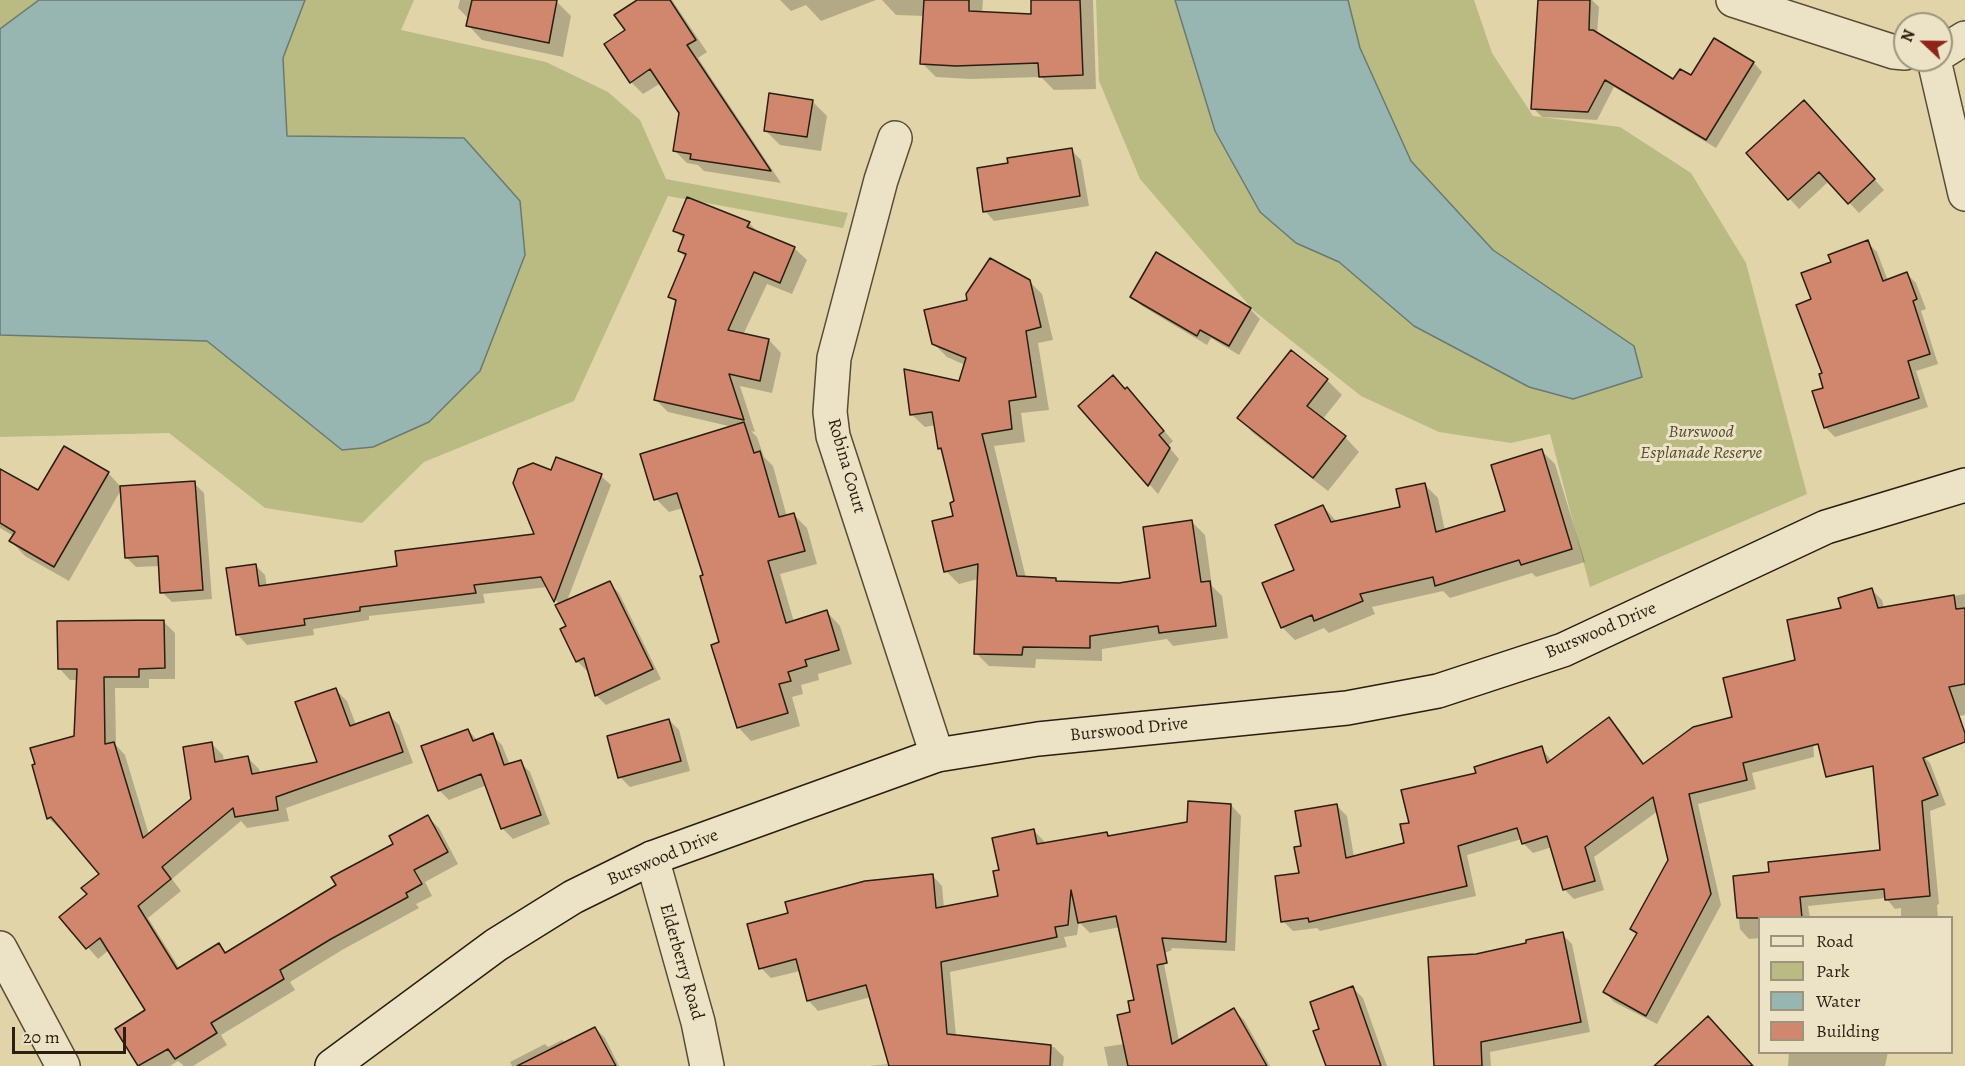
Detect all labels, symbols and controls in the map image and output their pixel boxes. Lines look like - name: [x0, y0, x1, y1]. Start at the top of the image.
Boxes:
- north arrow: [1893, 12, 1953, 72]
- text: N: [1896, 26, 1921, 46]
- street label: Robina Court: [822, 416, 870, 516]
- park label: Burswood Esplanade Reserve: [1640, 422, 1762, 464]
- street label: Burswood Drive: [1542, 598, 1660, 664]
- street label: Burswood Drive: [1069, 713, 1189, 747]
- street label: Burswood Drive: [604, 825, 722, 891]
- street label: Elderberry Road: [654, 901, 708, 1023]
- legend: [1758, 916, 1953, 1054]
- text: Road: [1816, 929, 1853, 953]
- text: Park: [1816, 959, 1850, 983]
- text: Water: [1816, 989, 1861, 1013]
- scale bar: [15, 1015, 129, 1053]
- text: Building: [1816, 1019, 1880, 1043]
- text: 20 m: [23, 1025, 60, 1049]

